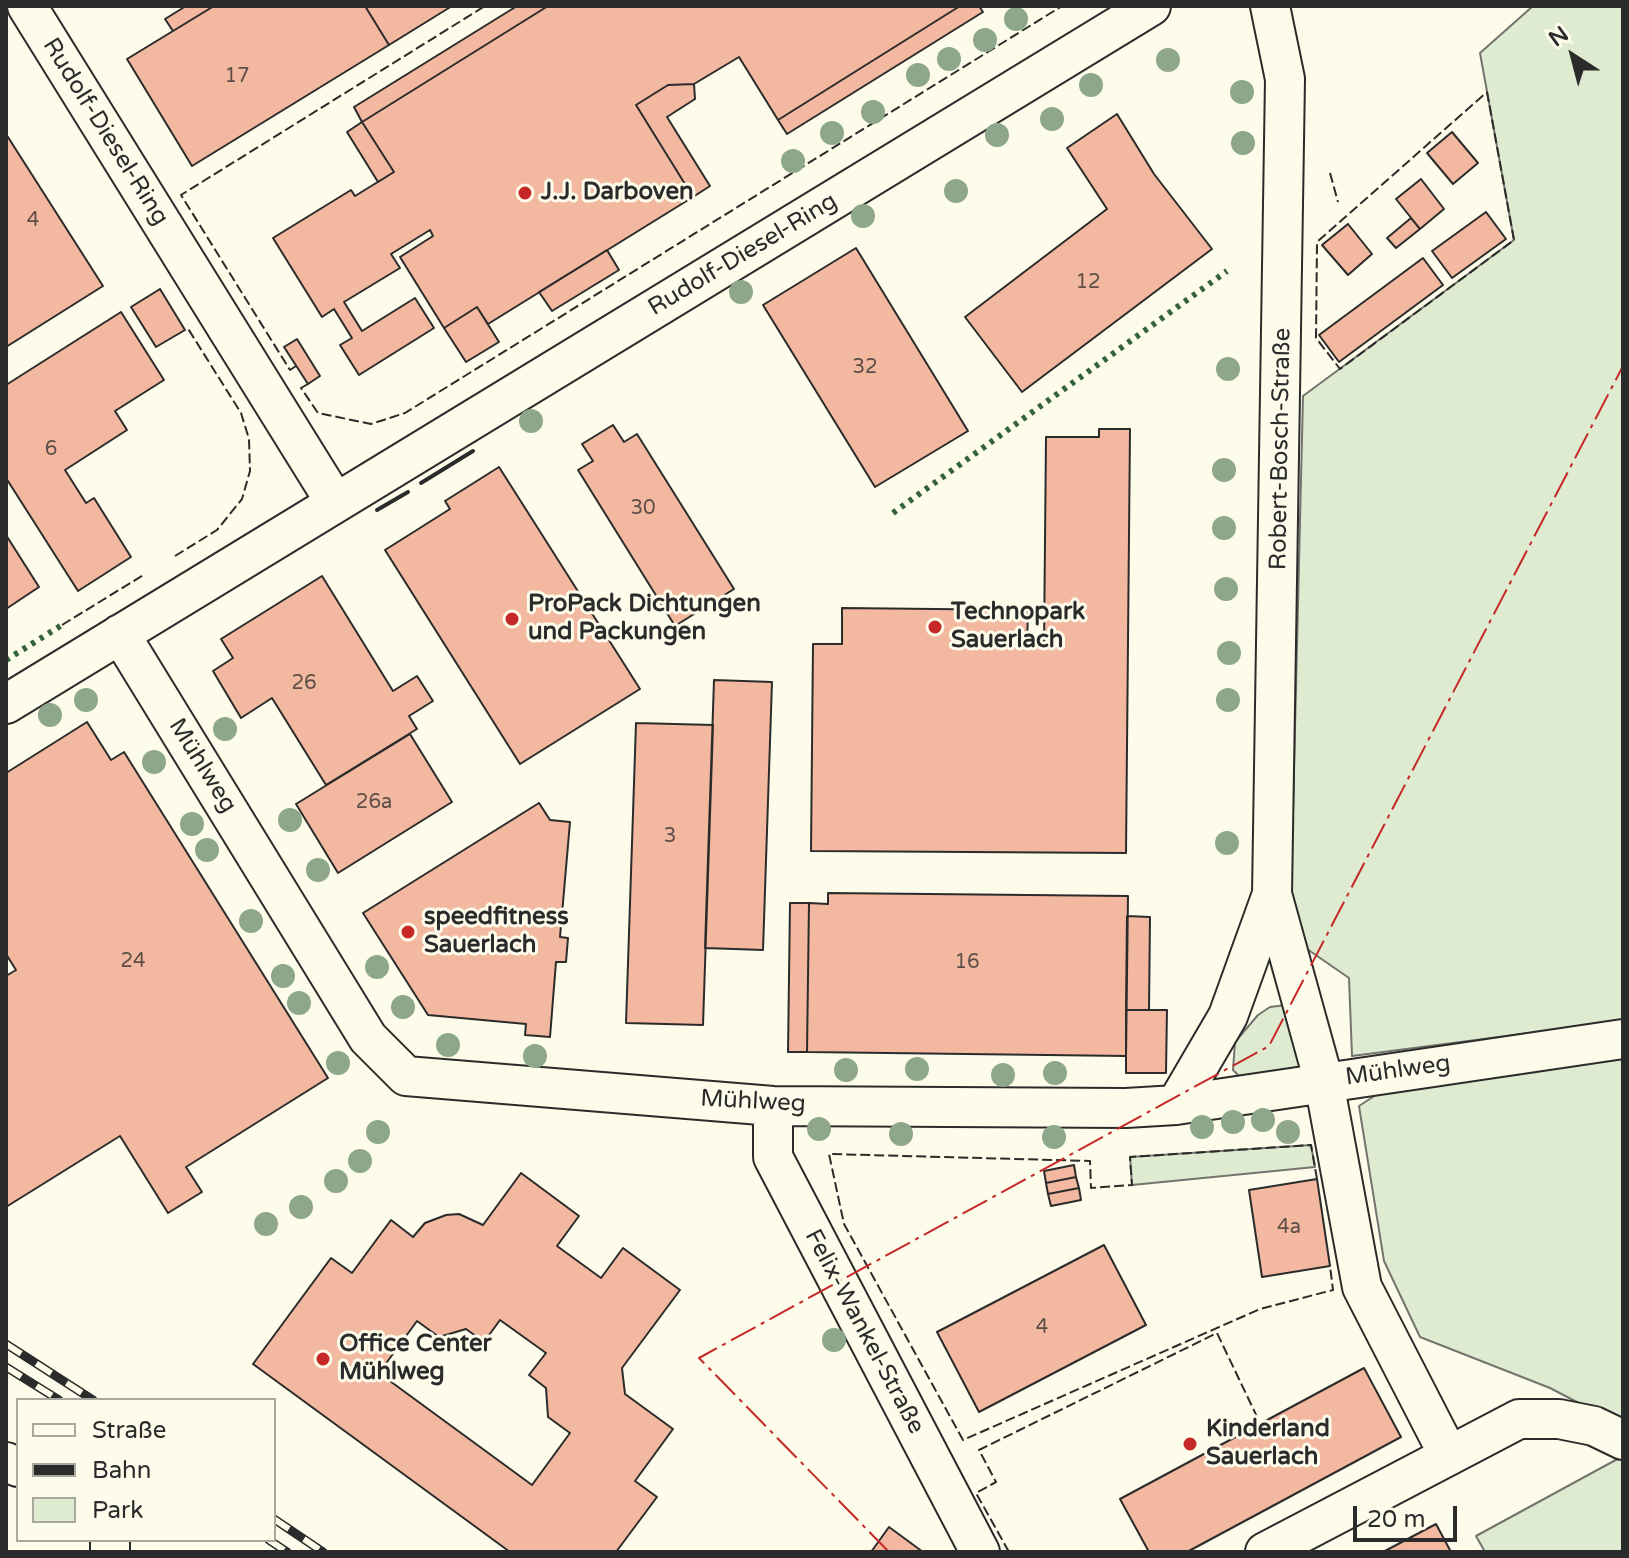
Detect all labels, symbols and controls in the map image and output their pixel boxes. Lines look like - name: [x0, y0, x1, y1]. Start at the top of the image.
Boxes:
- north arrow: [1533, 16, 1613, 96]
- text: N: [1544, 21, 1574, 52]
- street label: Rudolf-Diesel-Ring: [36, 33, 174, 231]
- house number: 17: [224, 65, 250, 89]
- place label: J.J. Darboven: [541, 179, 694, 207]
- marker: J.J. Darboven: [516, 184, 534, 202]
- street label: Rudolf-Diesel-Ring: [643, 187, 843, 323]
- house number: 4: [27, 209, 39, 233]
- house number: 12: [1075, 271, 1101, 295]
- street label: Robert-Bosch-Straße: [1264, 328, 1298, 570]
- house number: 32: [852, 356, 878, 380]
- house number: 6: [45, 438, 57, 462]
- house number: 30: [630, 497, 656, 521]
- place label: ProPack Dichtungen und Packungen: [528, 591, 761, 647]
- place label: Technopark Sauerlach: [951, 599, 1085, 655]
- marker: ProPack Dichtungen und Packungen: [503, 610, 521, 628]
- marker: Technopark Sauerlach: [926, 618, 944, 636]
- house number: 26: [291, 672, 317, 696]
- street label: Mühlweg: [162, 714, 242, 818]
- house number: 26a: [356, 791, 392, 815]
- house number: 3: [664, 825, 676, 849]
- place label: speedfitness Sauerlach: [424, 904, 569, 960]
- marker: speedfitness Sauerlach: [399, 923, 417, 941]
- house number: 24: [120, 950, 146, 974]
- house number: 16: [954, 951, 980, 975]
- street label: Mühlweg: [1344, 1049, 1452, 1093]
- street label: Mühlweg: [699, 1085, 807, 1119]
- house number: 4a: [1277, 1216, 1301, 1240]
- street label: Felix-Wankel-Straße: [798, 1225, 930, 1439]
- house number: 4: [1036, 1316, 1048, 1340]
- place label: Office Center Mühlweg: [339, 1331, 492, 1387]
- marker: Office Center Mühlweg: [314, 1350, 332, 1368]
- legend: [16, 1398, 276, 1542]
- text: Straße: [92, 1416, 166, 1445]
- place label: Kinderland Sauerlach: [1206, 1416, 1330, 1472]
- marker: Kinderland Sauerlach: [1181, 1435, 1199, 1453]
- text: Bahn: [92, 1456, 151, 1485]
- scale bar: [1357, 1490, 1461, 1540]
- text: Park: [92, 1496, 143, 1525]
- text: 20 m: [1367, 1505, 1425, 1534]

